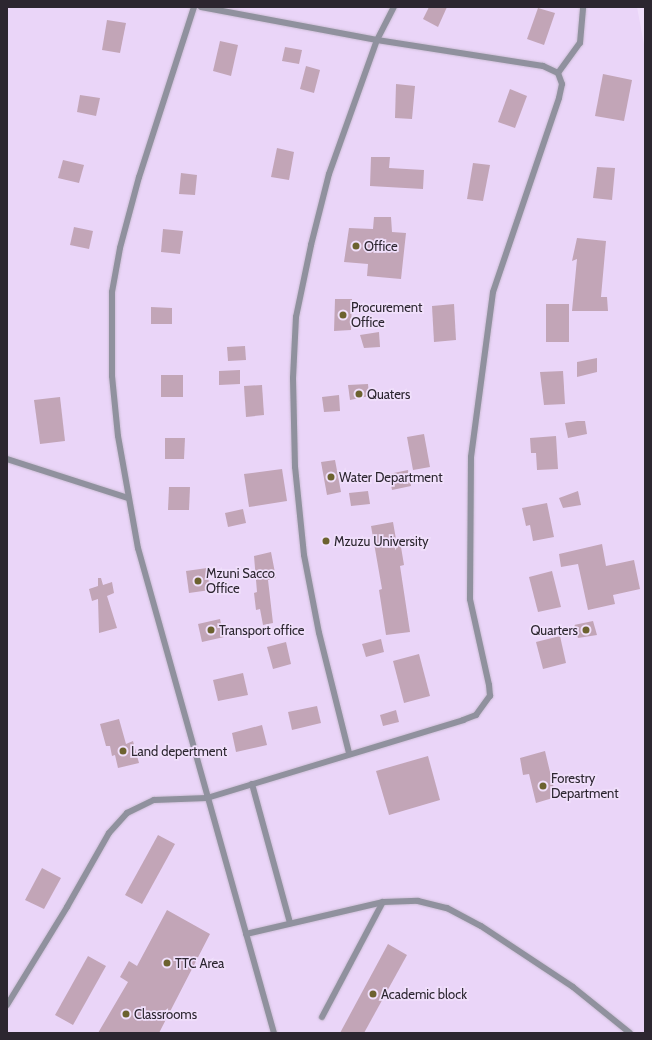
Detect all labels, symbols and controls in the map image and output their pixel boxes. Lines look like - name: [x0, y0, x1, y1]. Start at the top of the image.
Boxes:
- place label: Office: [364, 238, 398, 254]
- marker: Office: [351, 241, 361, 251]
- place label: Procurement Office: [351, 300, 422, 331]
- marker: Procurement Office: [338, 310, 348, 320]
- place label: Quaters: [367, 386, 410, 402]
- marker: Quaters: [354, 389, 364, 399]
- place label: Water Department: [339, 469, 443, 485]
- marker: Water Department: [326, 472, 336, 482]
- place label: Mzuzu University: [334, 533, 429, 549]
- marker: Mzuzu University: [321, 536, 331, 546]
- place label: Mzuni Sacco Office: [206, 566, 275, 597]
- marker: Mzuni Sacco Office: [193, 576, 203, 586]
- place label: Transport office: [219, 622, 304, 638]
- place label: Quarters: [530, 622, 578, 638]
- marker: Transport office: [206, 625, 216, 635]
- marker: Quarters: [581, 625, 591, 635]
- place label: Land depertment: [131, 743, 227, 759]
- marker: Land depertment: [118, 746, 128, 756]
- place label: Forestry Department: [551, 771, 619, 802]
- marker: Forestry Department: [538, 781, 548, 791]
- place label: TTC Area: [175, 955, 224, 971]
- marker: TTC Area: [162, 958, 172, 968]
- place label: Academic block: [381, 986, 467, 1002]
- marker: Academic block: [368, 989, 378, 999]
- place label: Classrooms: [134, 1006, 197, 1022]
- marker: Classrooms: [121, 1009, 131, 1019]

